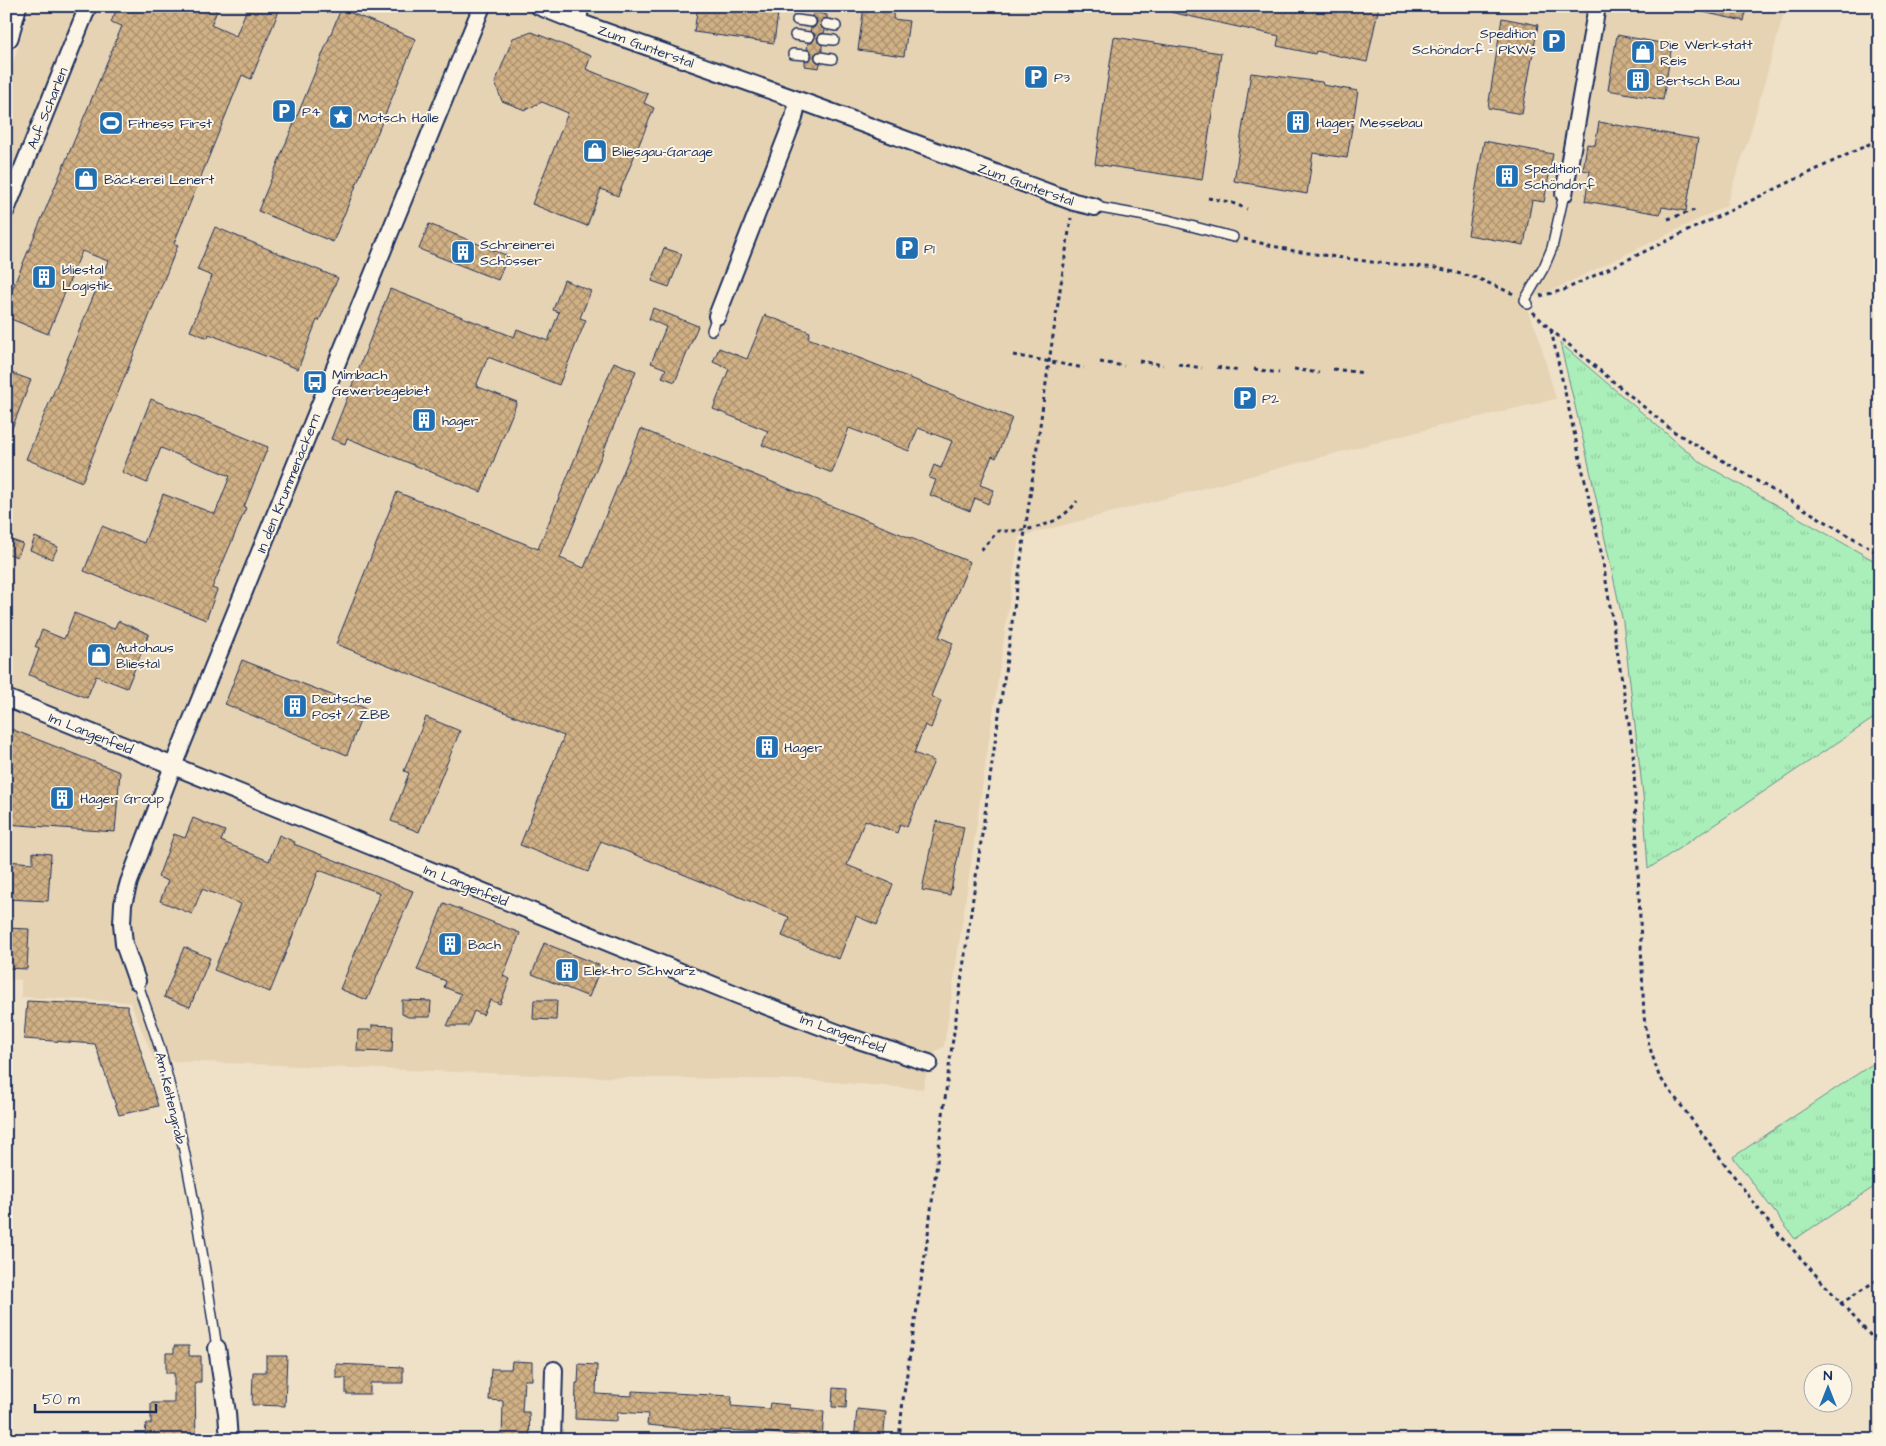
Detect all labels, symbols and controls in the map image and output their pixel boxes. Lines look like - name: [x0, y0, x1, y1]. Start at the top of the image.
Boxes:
- street label: Zum Gunterstal: [595, 20, 697, 74]
- place label: Spedition Schöndorf - PKWs: [1412, 24, 1536, 60]
- parking icon: Spedition Schöndorf - PKWs: [1541, 28, 1567, 54]
- place label: Die Werkstatt Reis: [1660, 35, 1753, 71]
- shop icon: Die Werkstatt Reis: [1630, 39, 1656, 65]
- parking icon: P3: [1023, 64, 1049, 90]
- street label: Auf Scharlen: [22, 65, 73, 152]
- building icon: Bertsch Bau: [1625, 67, 1651, 93]
- place label: P3: [1054, 68, 1070, 88]
- place label: Bertsch Bau: [1656, 71, 1740, 91]
- parking icon: P4: [271, 98, 297, 124]
- place label: P4: [302, 102, 321, 122]
- place icon: Motsch Halle: [328, 104, 354, 130]
- place label: Motsch Halle: [358, 108, 440, 128]
- building icon: Hager Messebau: [1285, 109, 1311, 135]
- sports icon: Fitness First: [98, 110, 124, 136]
- place label: Hager Messebau: [1316, 113, 1423, 133]
- place label: Fitness First: [128, 114, 212, 134]
- shop icon: Bliesgau-Garage: [582, 138, 608, 164]
- place label: Bliesgau-Garage: [612, 142, 714, 162]
- street label: Zum Gunterstal: [975, 158, 1077, 212]
- place label: Spedition Schöndorf: [1524, 159, 1595, 195]
- building icon: Spedition Schöndorf: [1494, 163, 1520, 189]
- shop icon: Bäckerei Lenert: [73, 166, 99, 192]
- place label: Bäckerei Lenert: [104, 170, 215, 190]
- place label: Schreinerei Schösser: [480, 235, 554, 271]
- parking icon: P1: [894, 235, 920, 261]
- building icon: Schreinerei Schösser: [450, 239, 476, 265]
- place label: P1: [924, 239, 935, 259]
- place label: bliestal Logistik: [62, 260, 113, 296]
- building icon: bliestal Logistik: [31, 264, 57, 290]
- place label: Mimbach Gewerbegebiet: [332, 365, 430, 401]
- bus stop icon: Mimbach Gewerbegebiet: [302, 369, 328, 395]
- parking icon: P2: [1232, 385, 1258, 411]
- place label: P2: [1262, 389, 1279, 409]
- building icon: hager: [411, 407, 437, 433]
- street label: In den Krummenäckern: [252, 411, 326, 556]
- place label: hager: [442, 411, 479, 431]
- place label: Autohaus Bliestal: [116, 638, 174, 674]
- shop icon: Autohaus Bliestal: [86, 642, 112, 668]
- place label: Deutsche Post / ZBB: [312, 689, 390, 725]
- building icon: Deutsche Post / ZBB: [282, 693, 308, 719]
- street label: Im Langenfeld: [45, 708, 136, 760]
- building icon: Hager: [754, 734, 780, 760]
- place label: Hager: [784, 738, 822, 758]
- building icon: Hager Group: [49, 785, 75, 811]
- place label: Hager Group: [80, 789, 164, 809]
- street label: Im Langenfeld: [420, 860, 511, 912]
- building icon: Bach: [437, 931, 463, 957]
- place label: Bach: [468, 935, 501, 955]
- building icon: Elektro Schwarz: [554, 957, 580, 983]
- place label: Elektro Schwarz: [584, 961, 695, 981]
- street label: Im Langenfeld: [797, 1009, 888, 1059]
- street label: Am Keltengrab: [150, 1050, 190, 1146]
- north arrow: [1804, 1364, 1854, 1414]
- text: N: [1824, 1366, 1833, 1386]
- scale bar: [35, 1381, 156, 1413]
- text: 50 m: [42, 1389, 80, 1410]

